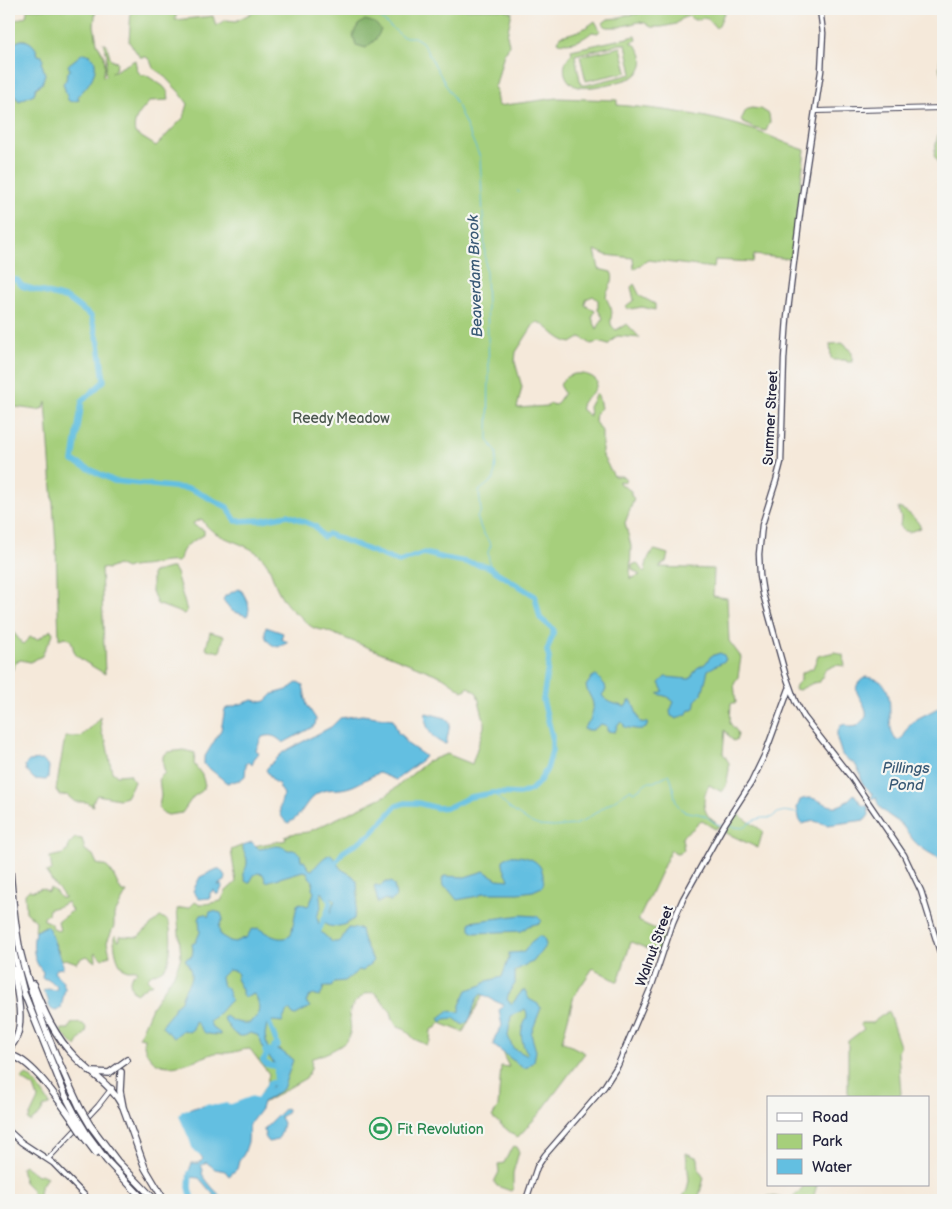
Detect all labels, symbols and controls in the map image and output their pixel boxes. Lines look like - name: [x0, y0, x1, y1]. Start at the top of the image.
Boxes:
- water label: Beaverdam Brook: [464, 214, 487, 338]
- street label: Summer Street: [760, 370, 782, 466]
- park label: Reedy Meadow: [292, 410, 390, 427]
- water label: Pillings Pond: [882, 759, 930, 795]
- street label: Walnut Street: [632, 903, 677, 989]
- legend: [767, 1096, 930, 1186]
- text: Road: [812, 1108, 848, 1127]
- sports icon: Fit Revolution: [369, 1117, 393, 1141]
- place label: Fit Revolution: [397, 1121, 484, 1138]
- text: Park: [812, 1132, 843, 1151]
- text: Water: [812, 1158, 852, 1177]

